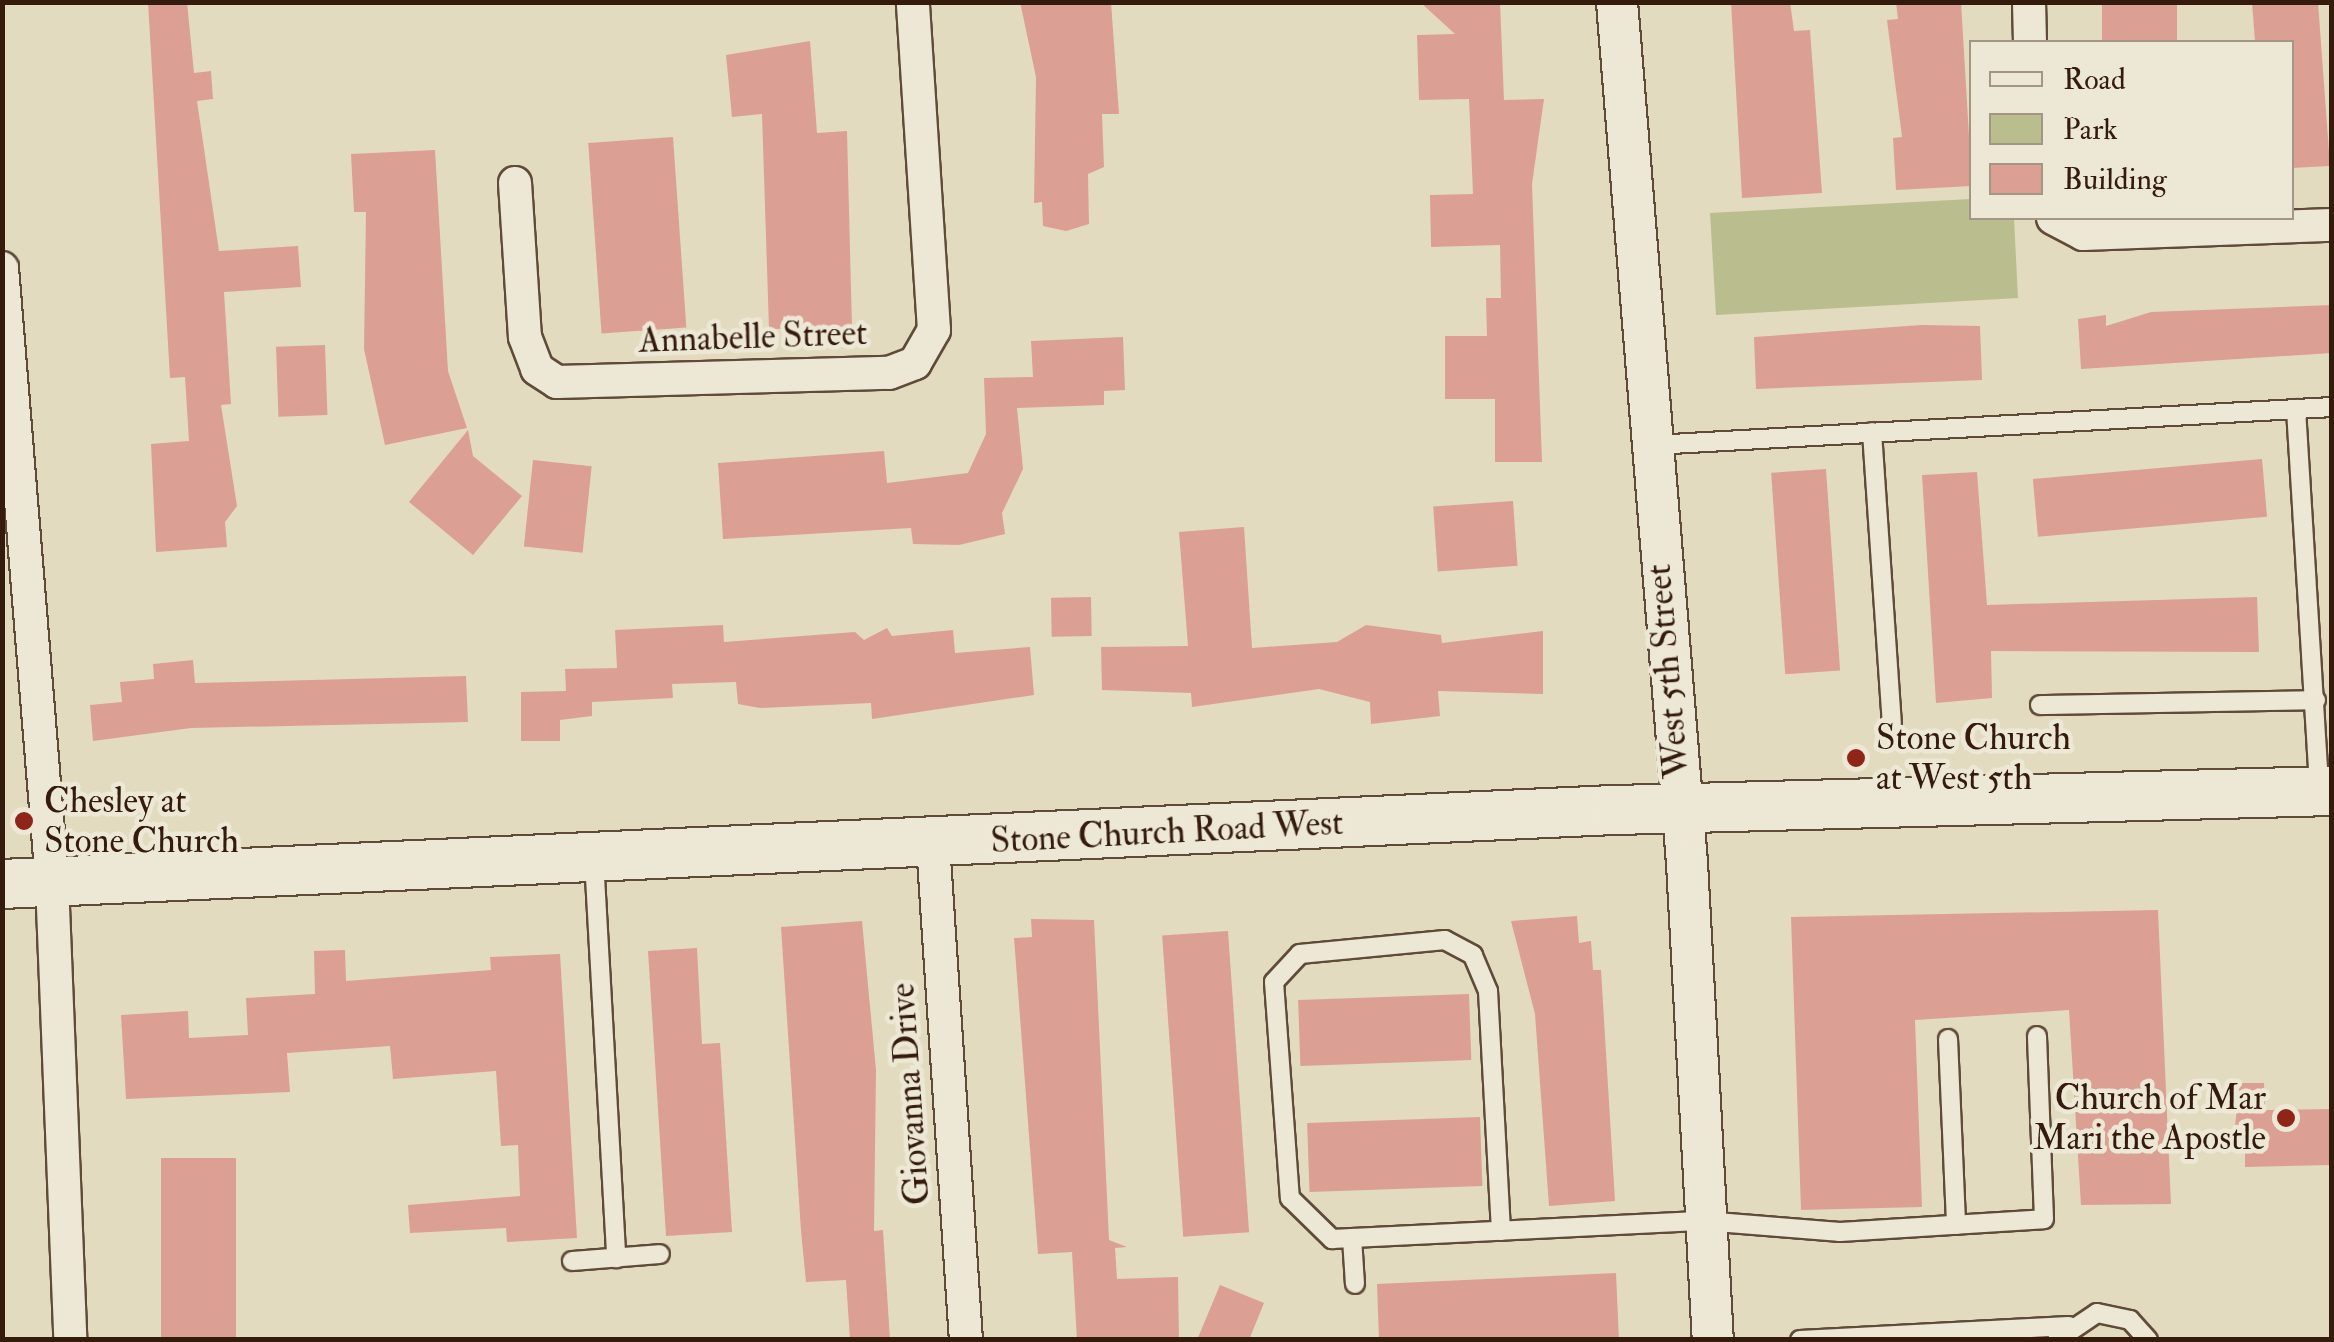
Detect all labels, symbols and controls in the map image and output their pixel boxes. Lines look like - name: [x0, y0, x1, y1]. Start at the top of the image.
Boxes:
- legend: [1969, 40, 2294, 220]
- text: Road: [2063, 61, 2126, 98]
- text: Park: [2063, 111, 2118, 148]
- text: Building: [2063, 161, 2167, 198]
- street label: Annabelle Street: [638, 312, 868, 362]
- street label: West 5th Street: [1638, 562, 1698, 780]
- place label: Stone Church at West 5th: [1876, 717, 2071, 799]
- marker: Stone Church at West 5th: [1845, 747, 1867, 769]
- place label: Chesley at Stone Church: [44, 780, 239, 862]
- street label: Stone Church Road West: [990, 802, 1344, 862]
- marker: Chesley at Stone Church: [13, 810, 35, 832]
- street label: Giovanna Drive: [881, 982, 939, 1206]
- place label: Church of Mar Mari the Apostle: [2033, 1077, 2266, 1159]
- marker: Church of Mar Mari the Apostle: [2275, 1107, 2297, 1129]

